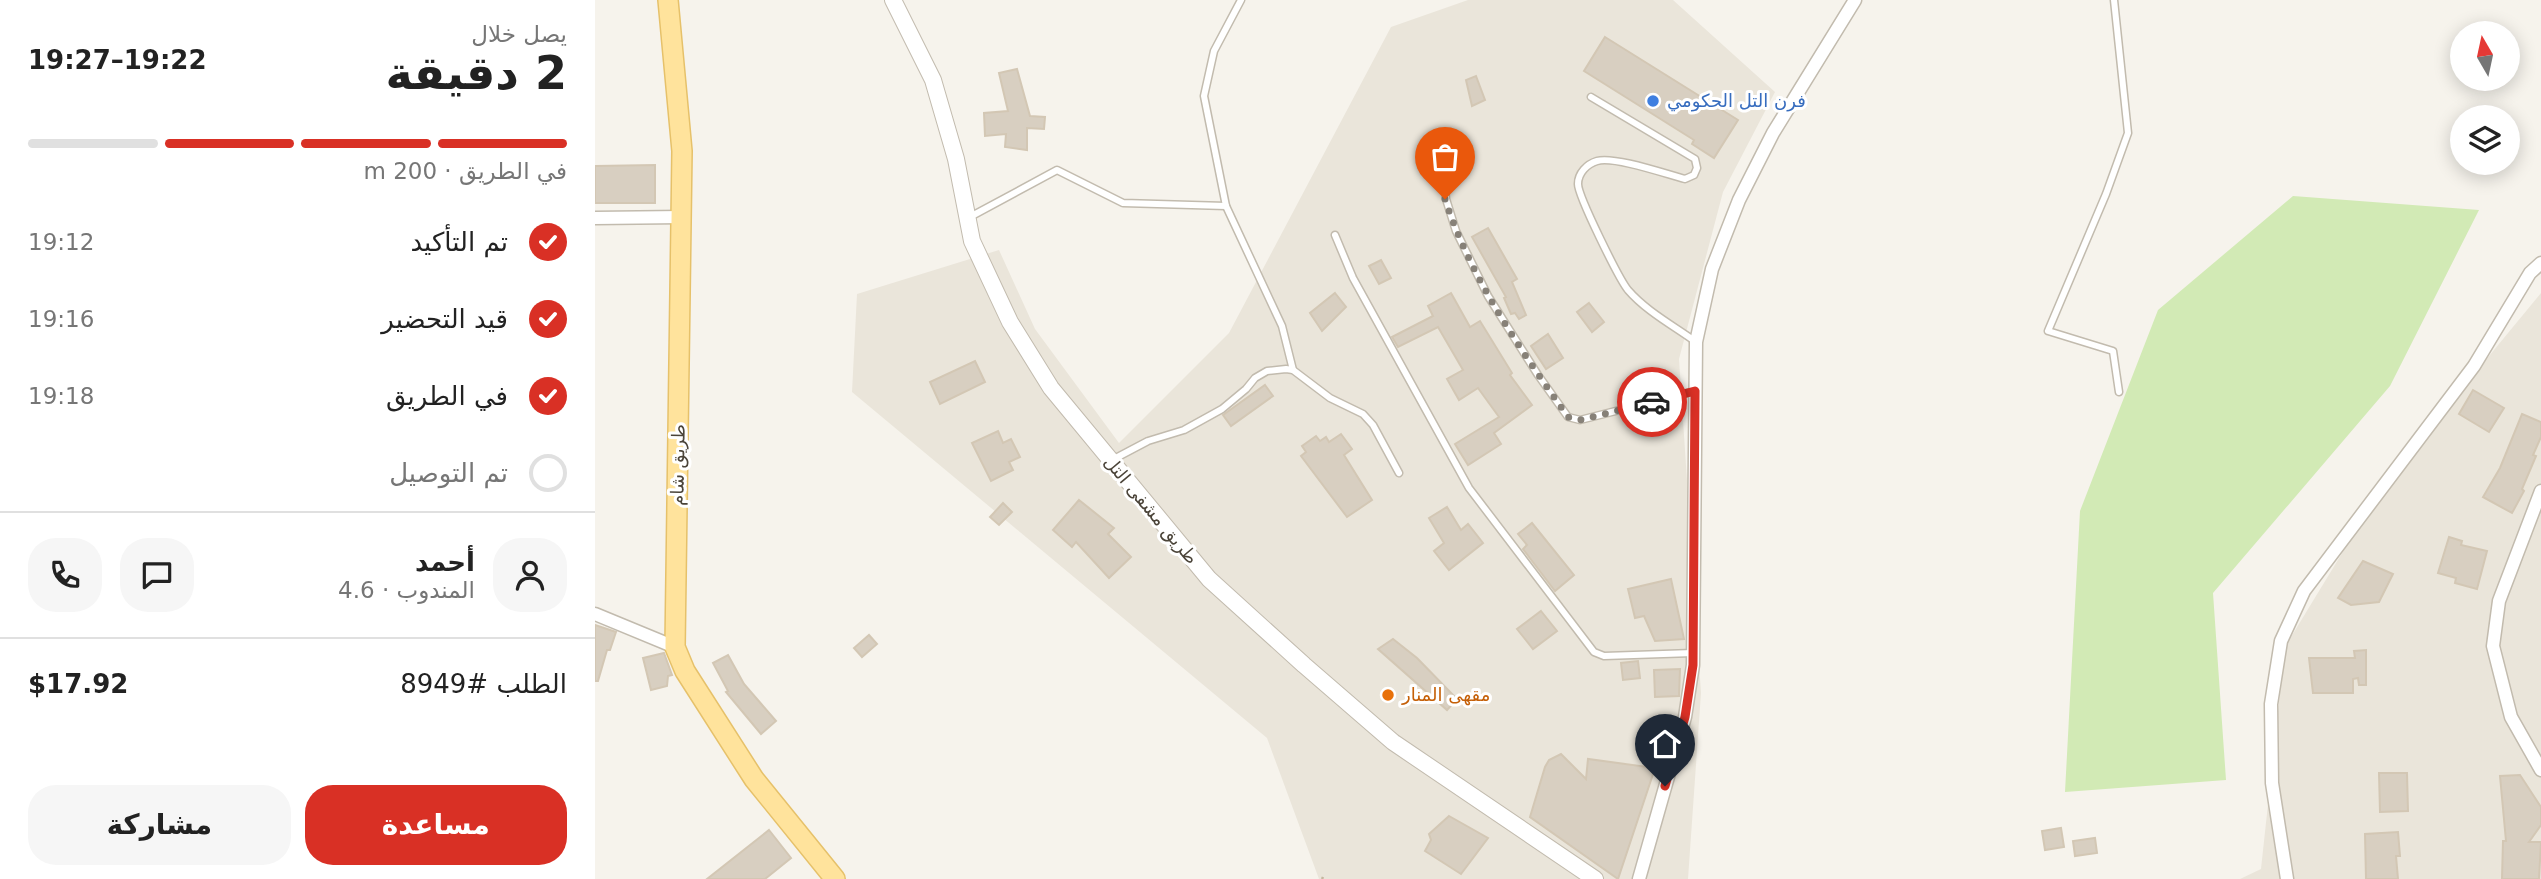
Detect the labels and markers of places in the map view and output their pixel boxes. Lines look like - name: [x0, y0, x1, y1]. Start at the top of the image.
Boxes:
- place label: فرن التل الحكومي: [1667, 90, 1806, 112]
- marker: فرن التل الحكومي: [1645, 93, 1661, 109]
- pin: [1415, 127, 1475, 199]
- place label: مقهى المنار: [1401, 684, 1490, 706]
- marker: مقهى المنار: [1380, 687, 1396, 703]
- pin: [1635, 714, 1695, 786]

